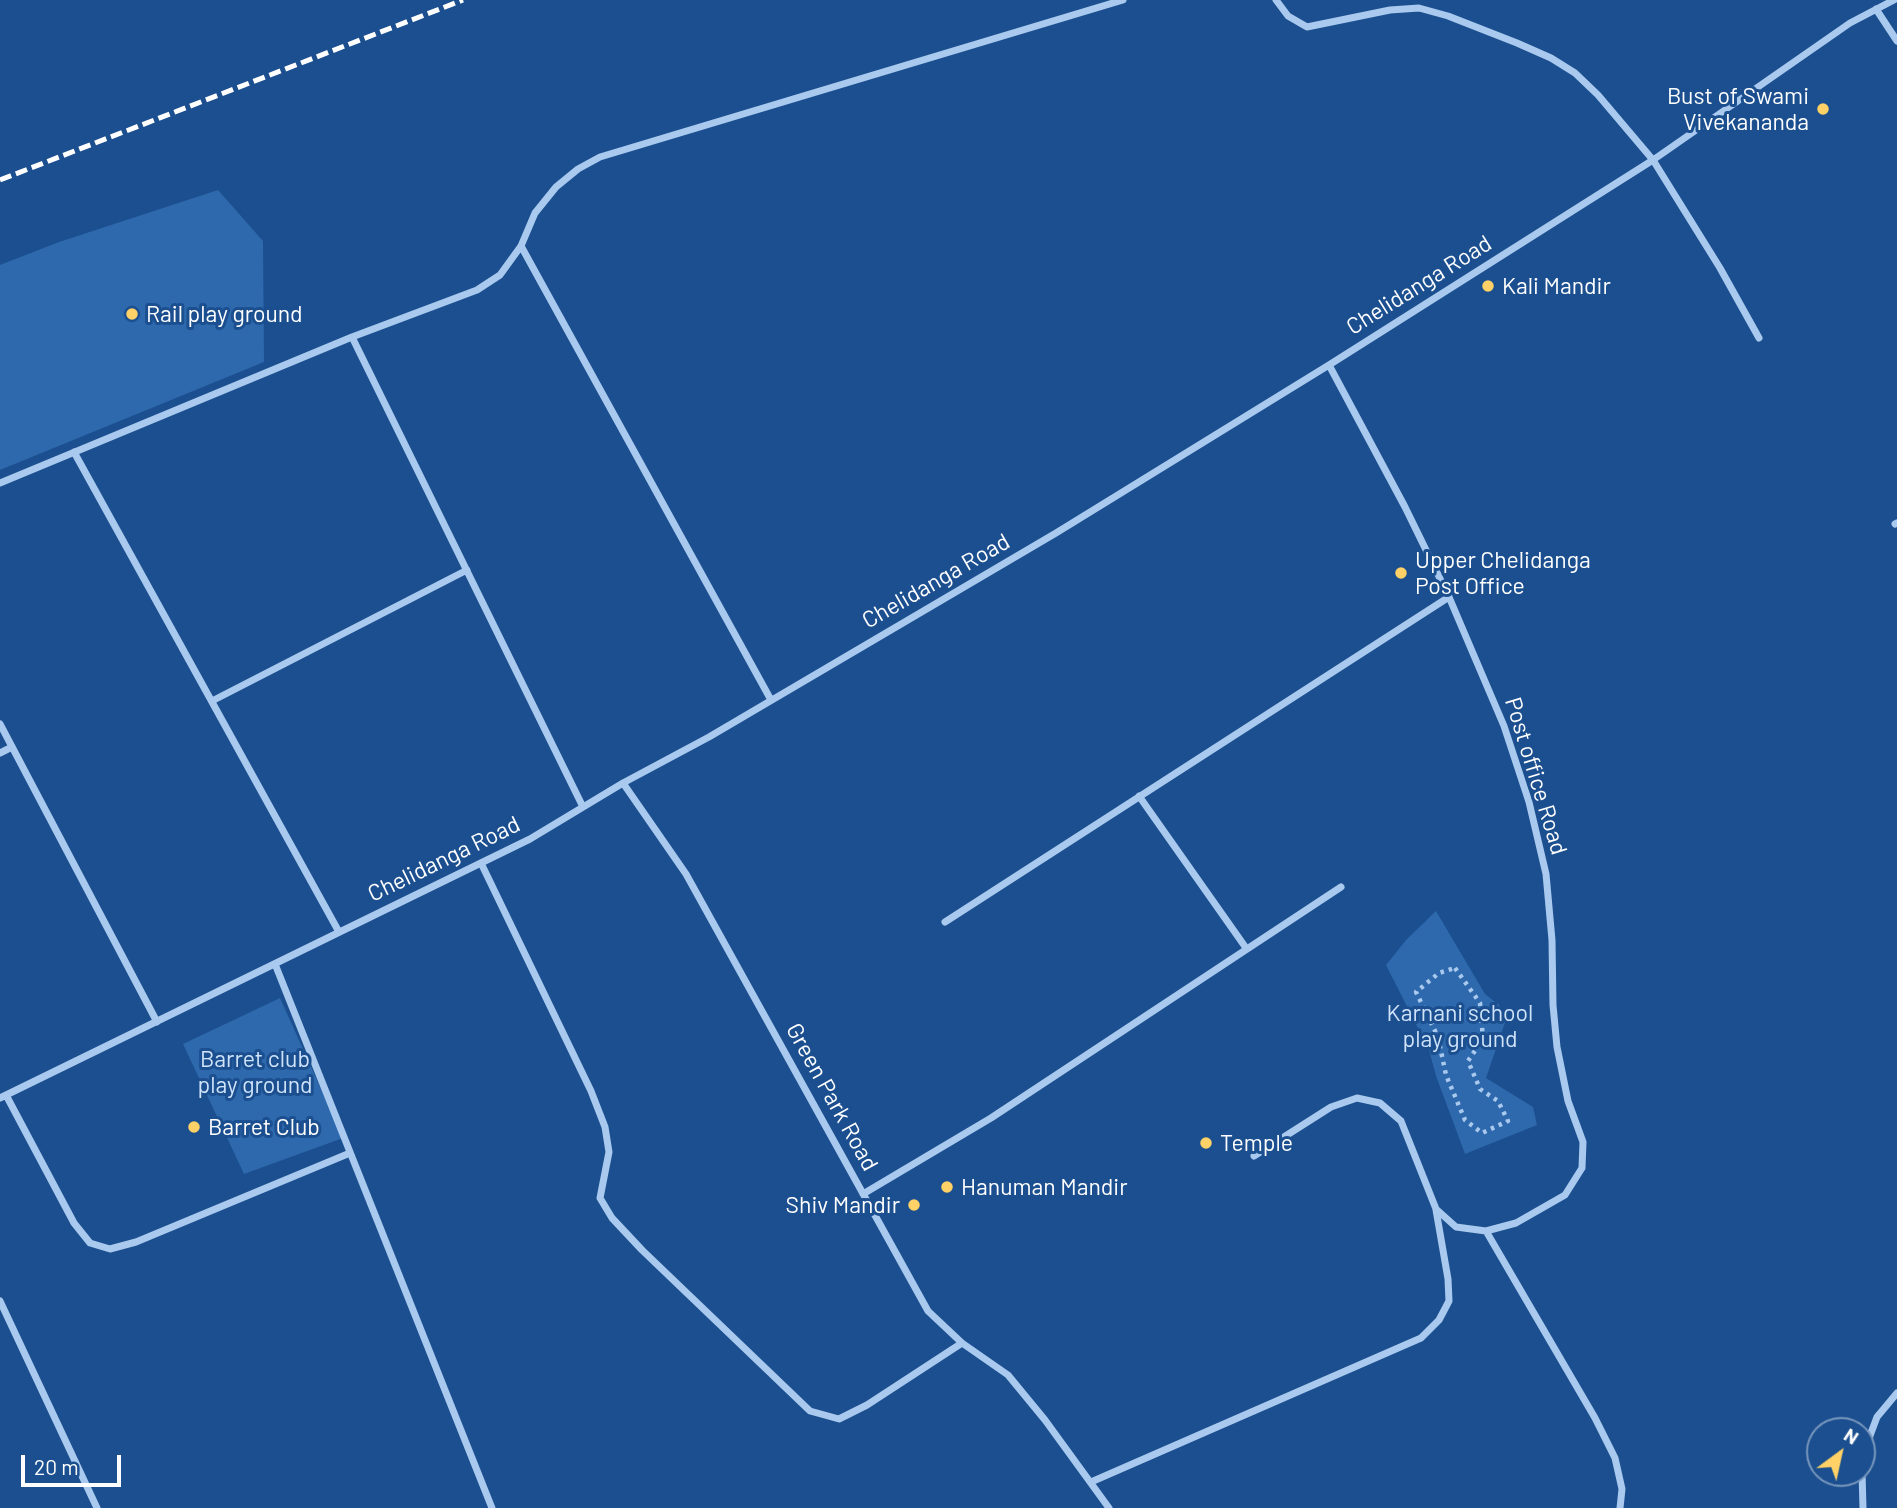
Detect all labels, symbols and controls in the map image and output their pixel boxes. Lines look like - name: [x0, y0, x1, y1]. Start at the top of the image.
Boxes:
- place label: Bust of Swami Vivekananda: [1667, 82, 1809, 136]
- marker: Bust of Swami Vivekananda: [1815, 101, 1831, 117]
- street label: Chelidanga Road: [1341, 229, 1497, 341]
- place label: Kali Mandir: [1502, 272, 1611, 300]
- marker: Kali Mandir: [1480, 278, 1496, 294]
- place label: Rail play ground: [146, 300, 303, 328]
- marker: Rail play ground: [124, 306, 140, 322]
- street label: Chelidanga Road: [857, 528, 1015, 634]
- place label: Upper Chelidanga Post Office: [1415, 546, 1591, 600]
- marker: Upper Chelidanga Post Office: [1393, 565, 1409, 581]
- street label: Post office Road: [1499, 694, 1573, 858]
- street label: Chelidanga Road: [363, 810, 525, 908]
- park label: Karnani school play ground: [1387, 999, 1533, 1053]
- street label: Green Park Road: [780, 1018, 884, 1176]
- park label: Barret club play ground: [197, 1045, 313, 1099]
- place label: Barret Club: [208, 1113, 320, 1141]
- marker: Barret Club: [186, 1119, 202, 1135]
- place label: Temple: [1220, 1129, 1293, 1157]
- marker: Temple: [1198, 1135, 1214, 1151]
- place label: Hanuman Mandir: [961, 1173, 1128, 1201]
- marker: Hanuman Mandir: [939, 1179, 955, 1195]
- place label: Shiv Mandir: [786, 1191, 900, 1219]
- marker: Shiv Mandir: [906, 1197, 922, 1213]
- north arrow: [1806, 1417, 1876, 1487]
- text: N: [1840, 1423, 1863, 1449]
- scale bar: [24, 1442, 124, 1486]
- text: 20 m: [34, 1454, 79, 1479]

